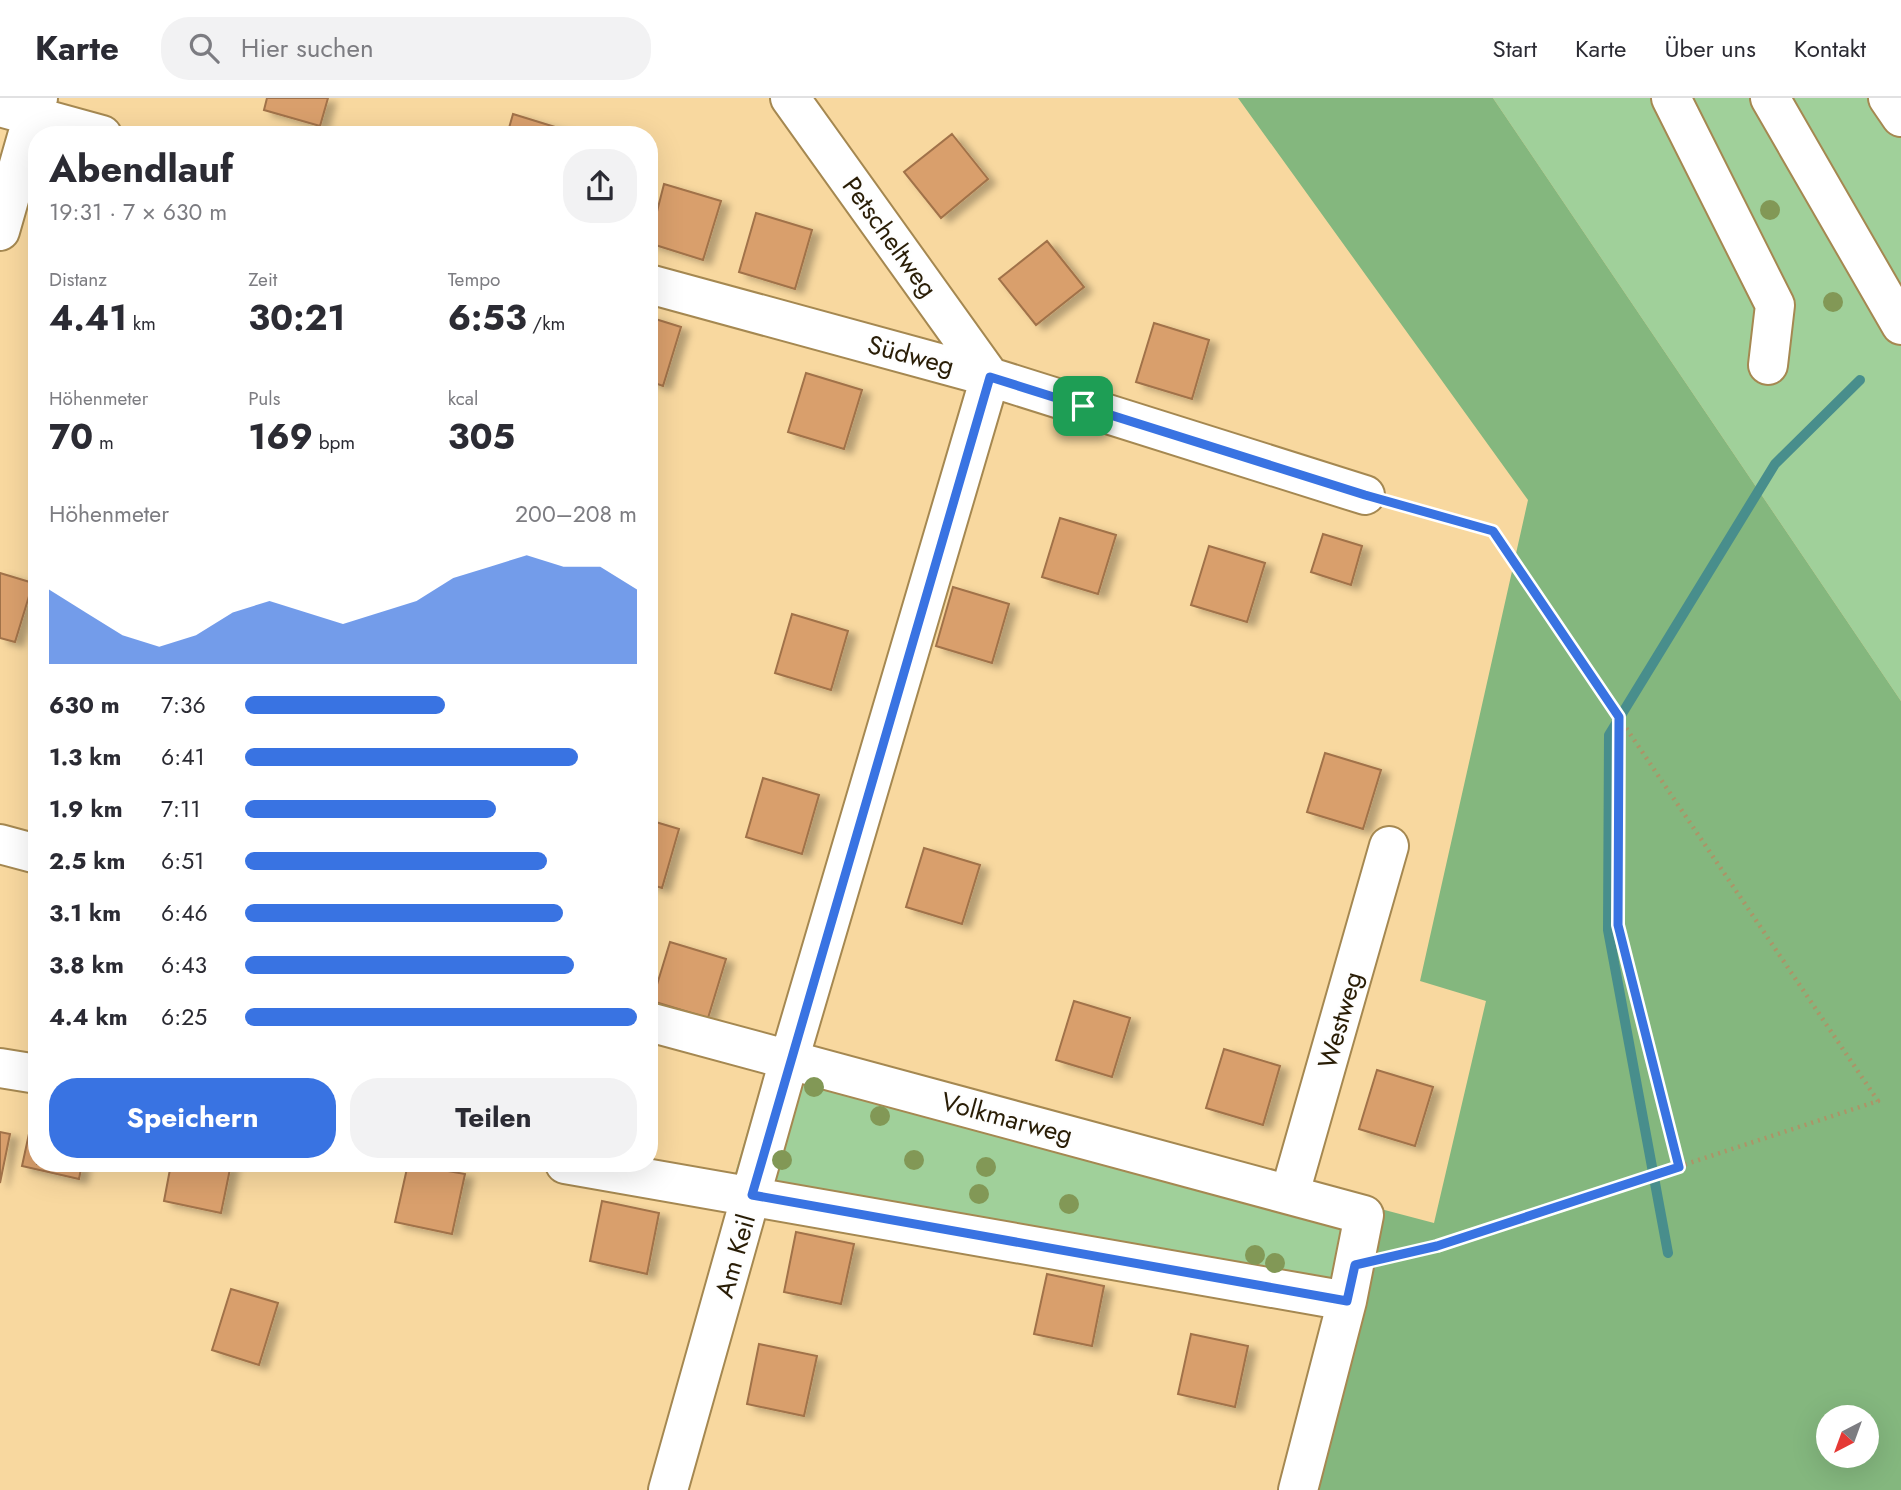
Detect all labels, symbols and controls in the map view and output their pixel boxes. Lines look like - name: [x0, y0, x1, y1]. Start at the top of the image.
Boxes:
- search box: [161, 17, 651, 80]
- text: Karte: [35, 25, 119, 72]
- icon: search: [185, 29, 223, 67]
- text: Hier suchen: [241, 29, 374, 67]
- text: Start: [1493, 31, 1537, 66]
- text: Karte: [1575, 31, 1626, 66]
- text: Über uns: [1664, 31, 1756, 66]
- text: Kontakt: [1794, 31, 1866, 66]
- text: Abendlauf: [49, 141, 233, 196]
- button: share: [563, 149, 637, 223]
- street label: Petscheltweg: [833, 169, 947, 305]
- text: 19:31 · 7 × 630 m: [49, 195, 227, 229]
- text: Distanz: [49, 266, 107, 293]
- text: Zeit: [248, 266, 277, 293]
- text: Tempo: [448, 266, 500, 293]
- text: 4.41: [49, 293, 127, 343]
- text: 30:21: [248, 293, 345, 343]
- text: 6:53: [448, 293, 527, 343]
- text: km: [127, 310, 156, 337]
- text: /km: [527, 310, 565, 337]
- street label: Südweg: [863, 325, 959, 385]
- pin: [1053, 376, 1113, 436]
- text: Höhenmeter: [49, 385, 148, 412]
- text: Puls: [248, 385, 280, 412]
- text: kcal: [448, 385, 478, 412]
- icon: arrive: [1064, 387, 1102, 425]
- text: 70: [49, 412, 93, 462]
- text: 169: [248, 412, 313, 462]
- text: 305: [448, 412, 515, 462]
- text: m: [93, 429, 114, 456]
- text: bpm: [313, 429, 355, 456]
- text: Höhenmeter: [49, 497, 169, 531]
- text: 200–208 m: [515, 497, 637, 531]
- text: 630 m: [49, 688, 120, 722]
- text: 7:36: [161, 688, 206, 722]
- text: 1.3 km: [49, 740, 121, 774]
- text: 6:41: [161, 740, 205, 774]
- text: 1.9 km: [49, 792, 123, 826]
- text: 7:11: [161, 792, 201, 826]
- text: 2.5 km: [49, 844, 125, 878]
- text: 6:51: [161, 844, 204, 878]
- text: 3.1 km: [49, 896, 121, 930]
- text: 6:46: [161, 896, 208, 930]
- text: 3.8 km: [49, 948, 124, 982]
- text: 6:43: [161, 948, 207, 982]
- street label: Westweg: [1308, 967, 1372, 1073]
- text: 4.4 km: [49, 1000, 128, 1034]
- text: 6:25: [161, 1000, 207, 1034]
- button: Speichern: [49, 1078, 336, 1158]
- button: Teilen: [350, 1078, 637, 1158]
- street label: Volkmarweg: [937, 1082, 1077, 1154]
- street label: Am Keil: [705, 1210, 765, 1302]
- north arrow: [1816, 1405, 1880, 1468]
- map controls: [1816, 1405, 1879, 1468]

